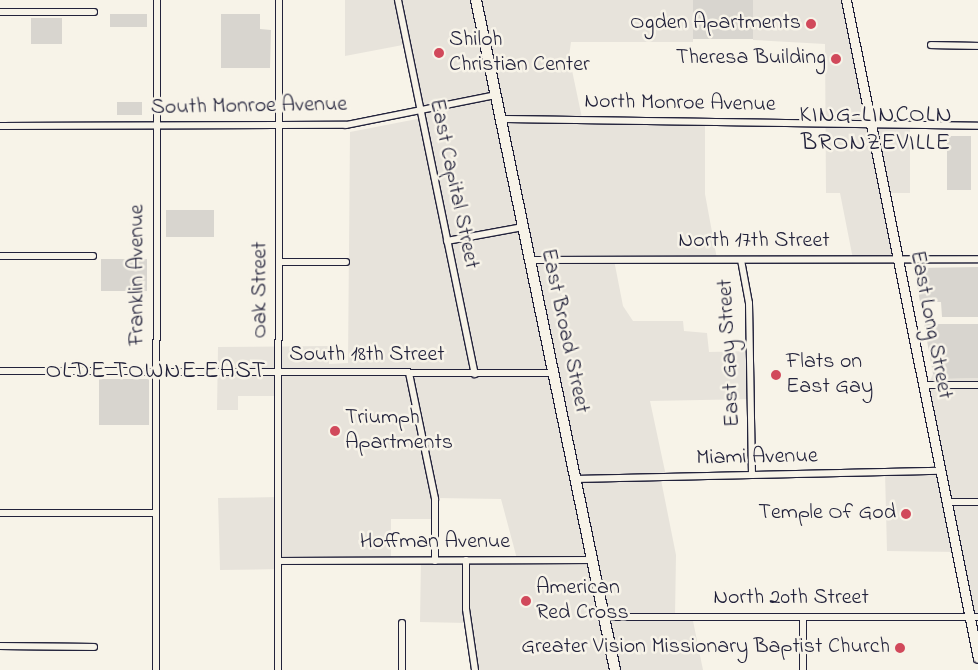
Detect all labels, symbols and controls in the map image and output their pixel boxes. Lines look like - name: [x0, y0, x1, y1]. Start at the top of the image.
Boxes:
- place label: Ogden Apartments: [630, 11, 801, 37]
- marker: Ogden Apartments: [805, 18, 817, 30]
- place label: Shiloh Christian Center: [449, 27, 590, 78]
- place label: Theresa Building: [676, 46, 826, 72]
- marker: Shiloh Christian Center: [433, 47, 445, 59]
- marker: Theresa Building: [830, 53, 842, 65]
- street label: North Monroe Avenue: [584, 89, 776, 119]
- street label: South Monroe Avenue: [151, 92, 347, 122]
- street label: East Capital Street: [422, 97, 484, 271]
- district label: KING-LINCOLN BRONZEVILLE: [798, 102, 954, 158]
- street label: Franklin Avenue: [125, 204, 151, 346]
- street label: North 17th Street: [678, 229, 830, 255]
- street label: Oak Street: [248, 242, 274, 338]
- street label: East Broad Street: [534, 246, 594, 416]
- street label: East Long Street: [903, 249, 957, 401]
- street label: East Gay Street: [713, 278, 747, 428]
- street label: South 18th Street: [289, 343, 445, 369]
- place label: Flats on East Gay: [786, 349, 873, 401]
- district label: OLDE TOWNE EAST: [44, 358, 268, 386]
- marker: Flats on East Gay: [770, 369, 782, 381]
- place label: Triumph Apartments: [345, 405, 453, 456]
- marker: Triumph Apartments: [329, 425, 341, 437]
- street label: Miami Avenue: [696, 444, 818, 472]
- place label: Temple Of God: [758, 501, 896, 527]
- marker: Temple Of God: [900, 508, 912, 520]
- street label: Hoffman Avenue: [360, 530, 510, 556]
- place label: American Red Cross: [536, 575, 629, 626]
- street label: North 20th Street: [713, 586, 869, 612]
- marker: American Red Cross: [520, 595, 532, 607]
- place label: Greater Vision Missionary Baptist Church: [521, 635, 890, 661]
- marker: Greater Vision Missionary Baptist Church: [894, 642, 906, 654]

